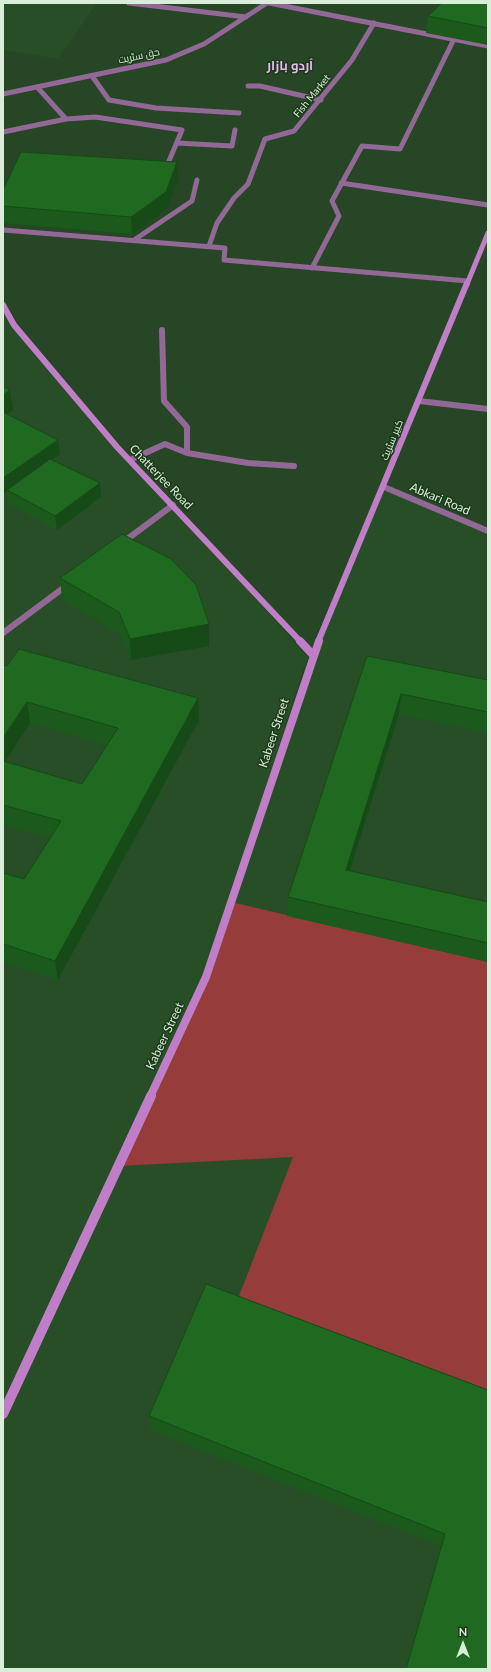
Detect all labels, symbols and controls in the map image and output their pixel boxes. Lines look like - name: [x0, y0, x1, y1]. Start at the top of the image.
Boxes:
- street label: حق سٹریت: [117, 46, 161, 66]
- district label: اُردو بازار: [267, 58, 313, 74]
- street label: Fish Market: [291, 72, 333, 120]
- street label: کبیر سٹریٹ: [378, 418, 406, 462]
- street label: Chatterjee Road: [126, 442, 196, 512]
- street label: Abkari Road: [408, 480, 472, 518]
- street label: Kabeer Street: [256, 696, 292, 770]
- street label: Kabeer Street: [143, 1000, 187, 1072]
- north arrow: [443, 1624, 483, 1664]
- text: N: [459, 1625, 467, 1638]

